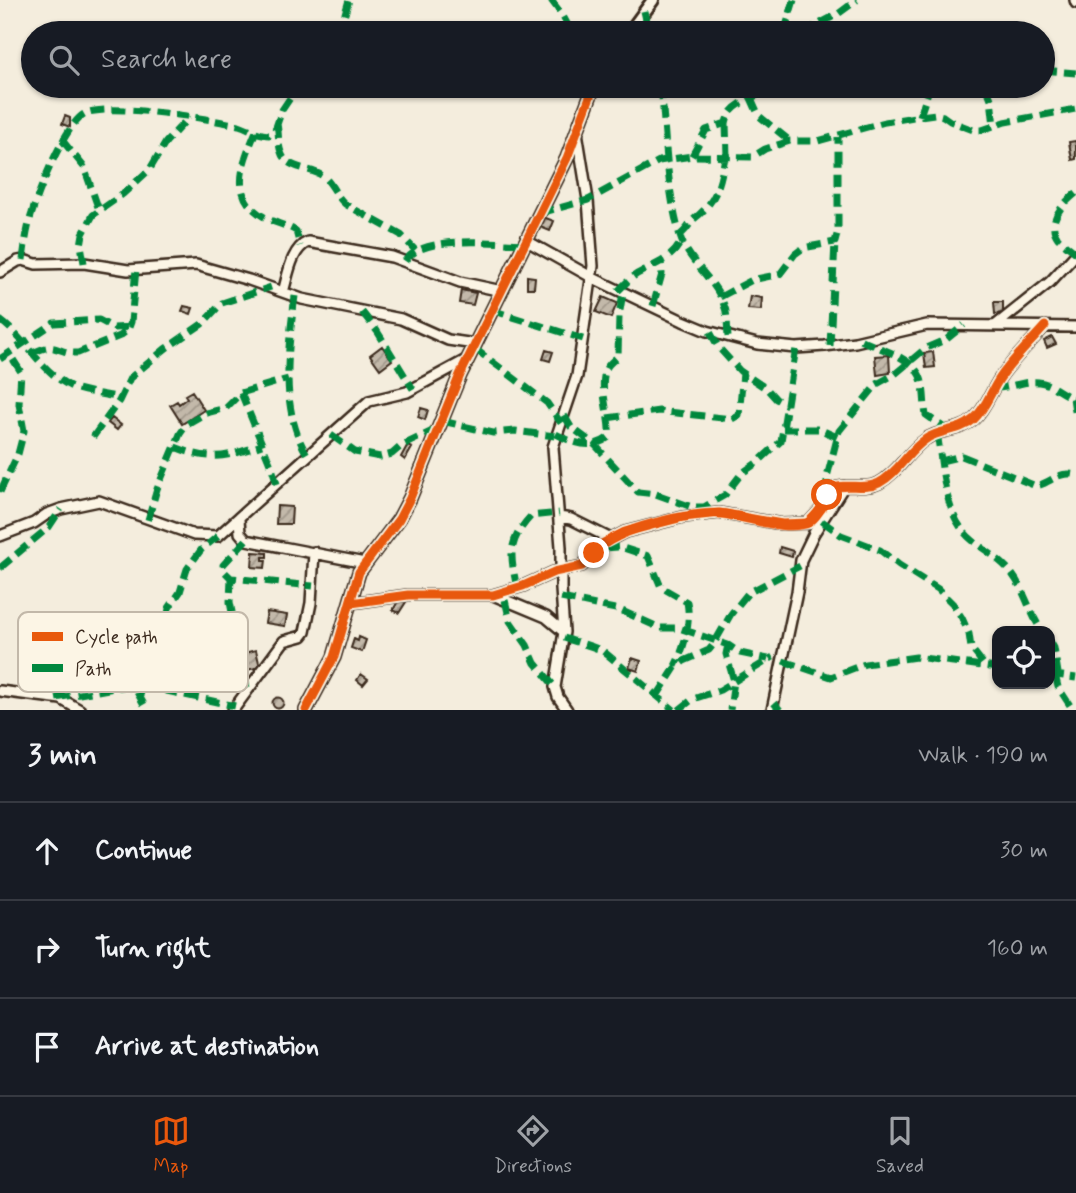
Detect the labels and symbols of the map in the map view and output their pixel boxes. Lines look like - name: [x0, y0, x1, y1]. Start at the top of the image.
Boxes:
- route start: [811, 479, 842, 510]
- route end: [578, 537, 609, 568]
- legend: [18, 612, 248, 692]
- text: Cycle path: [75, 625, 158, 650]
- text: Path: [75, 657, 112, 682]

